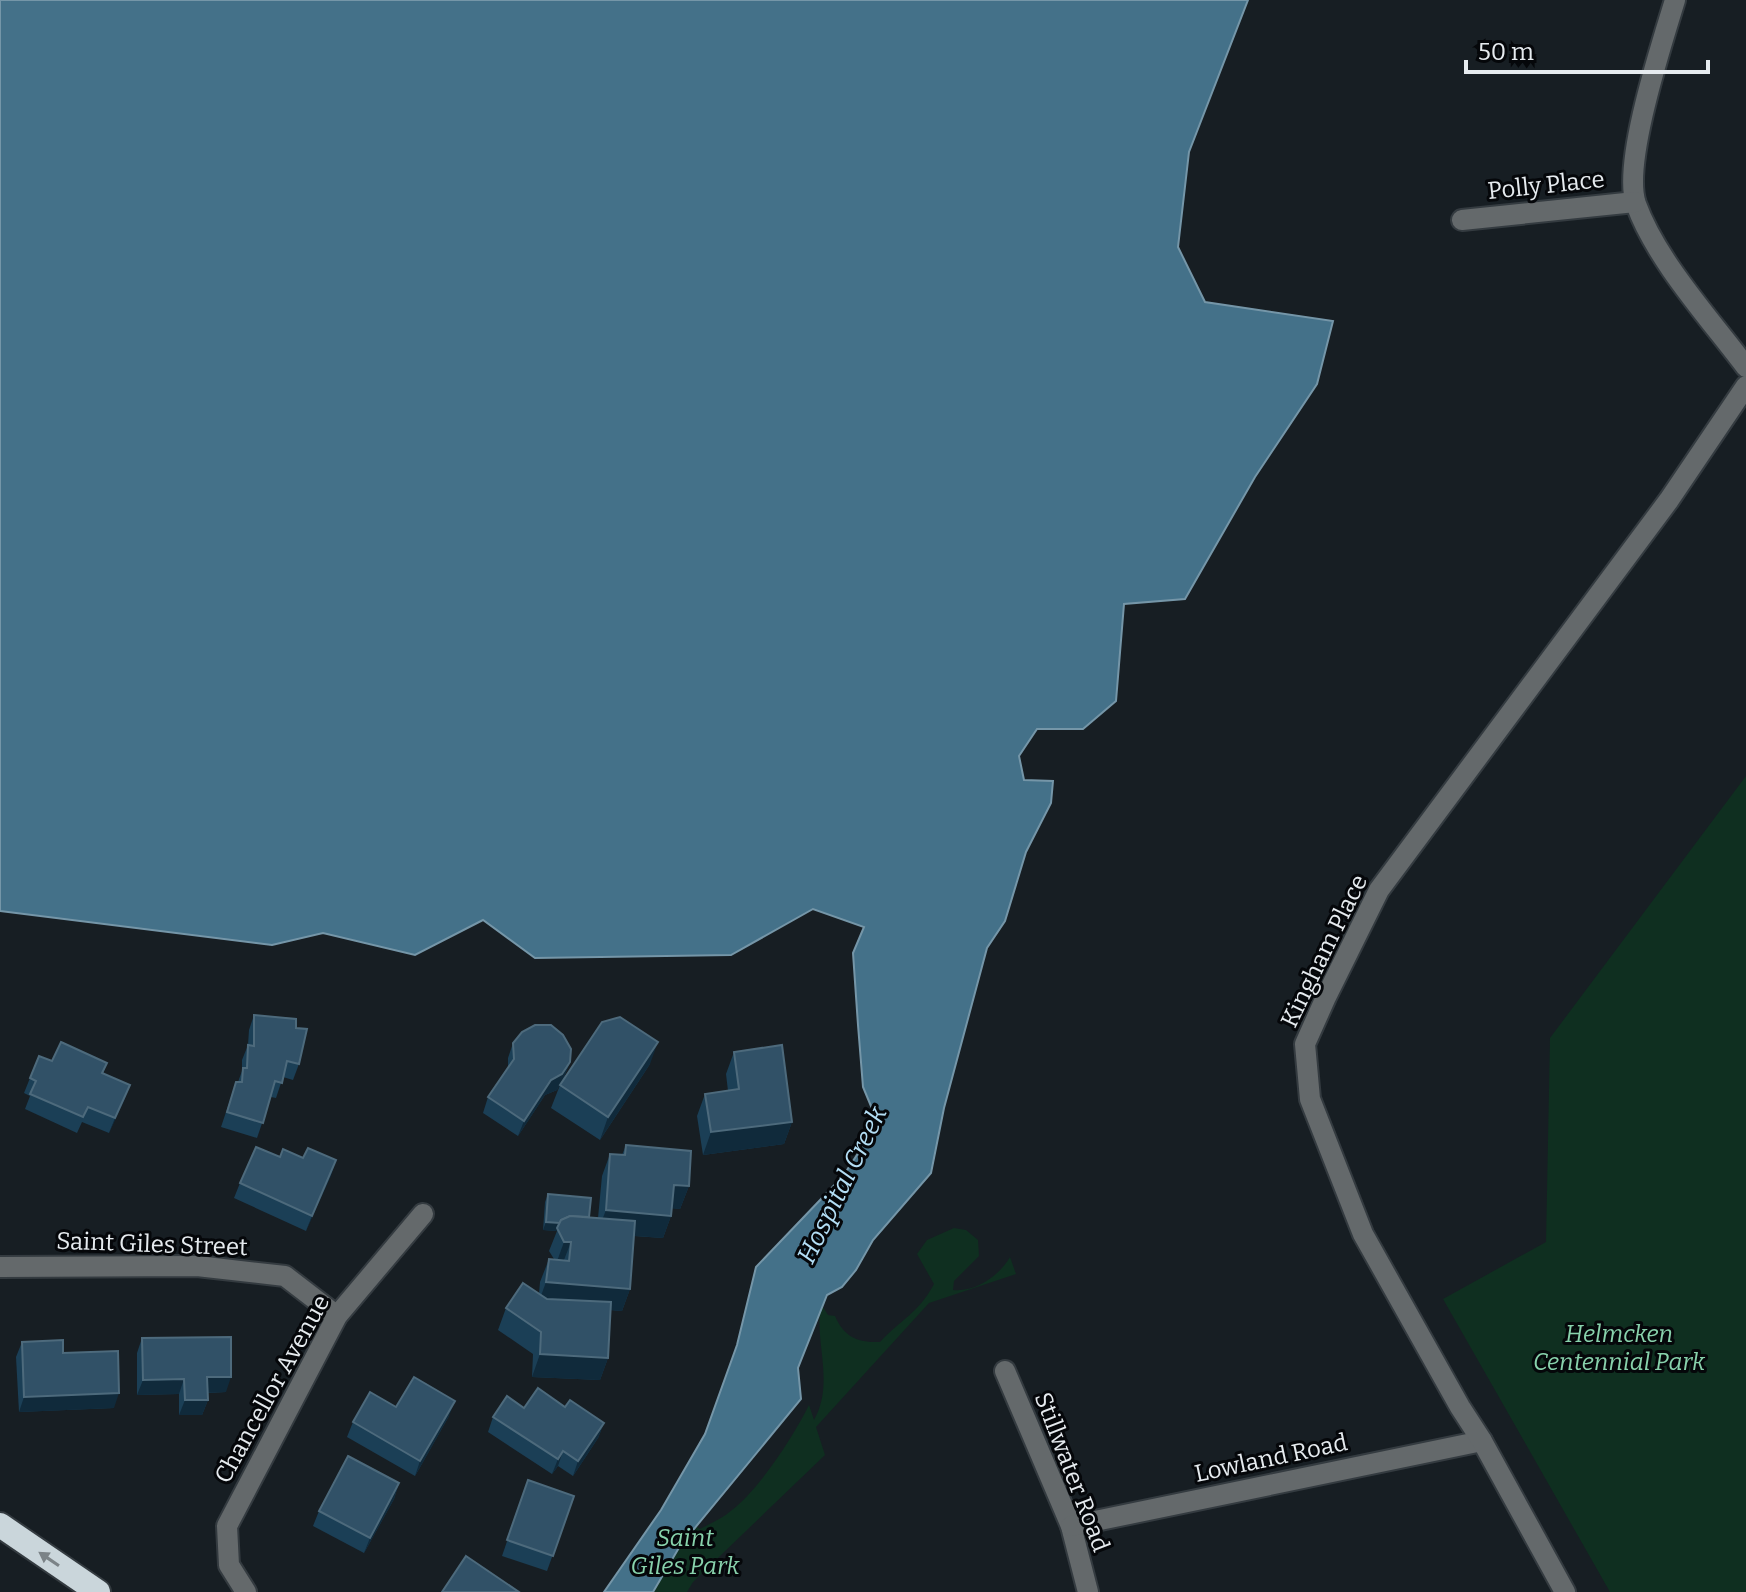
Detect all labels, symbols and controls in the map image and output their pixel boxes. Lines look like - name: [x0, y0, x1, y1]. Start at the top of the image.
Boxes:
- scale bar: [1466, 24, 1708, 74]
- text: 50 m: [1478, 38, 1534, 66]
- street label: Polly Place: [1486, 165, 1606, 205]
- street label: Kingham Place: [1275, 870, 1373, 1032]
- water label: Hospital Creek: [791, 1101, 894, 1269]
- street label: Saint Giles Street: [56, 1227, 249, 1261]
- street label: Chancellor Avenue: [209, 1290, 335, 1488]
- park label: Helmcken Centennial Park: [1533, 1320, 1706, 1376]
- street label: Stillwater Road: [1029, 1388, 1115, 1556]
- street label: Lowland Road: [1192, 1428, 1350, 1488]
- park label: Saint Giles Park: [631, 1524, 740, 1580]
- one-way arrow: [38, 1552, 59, 1567]

